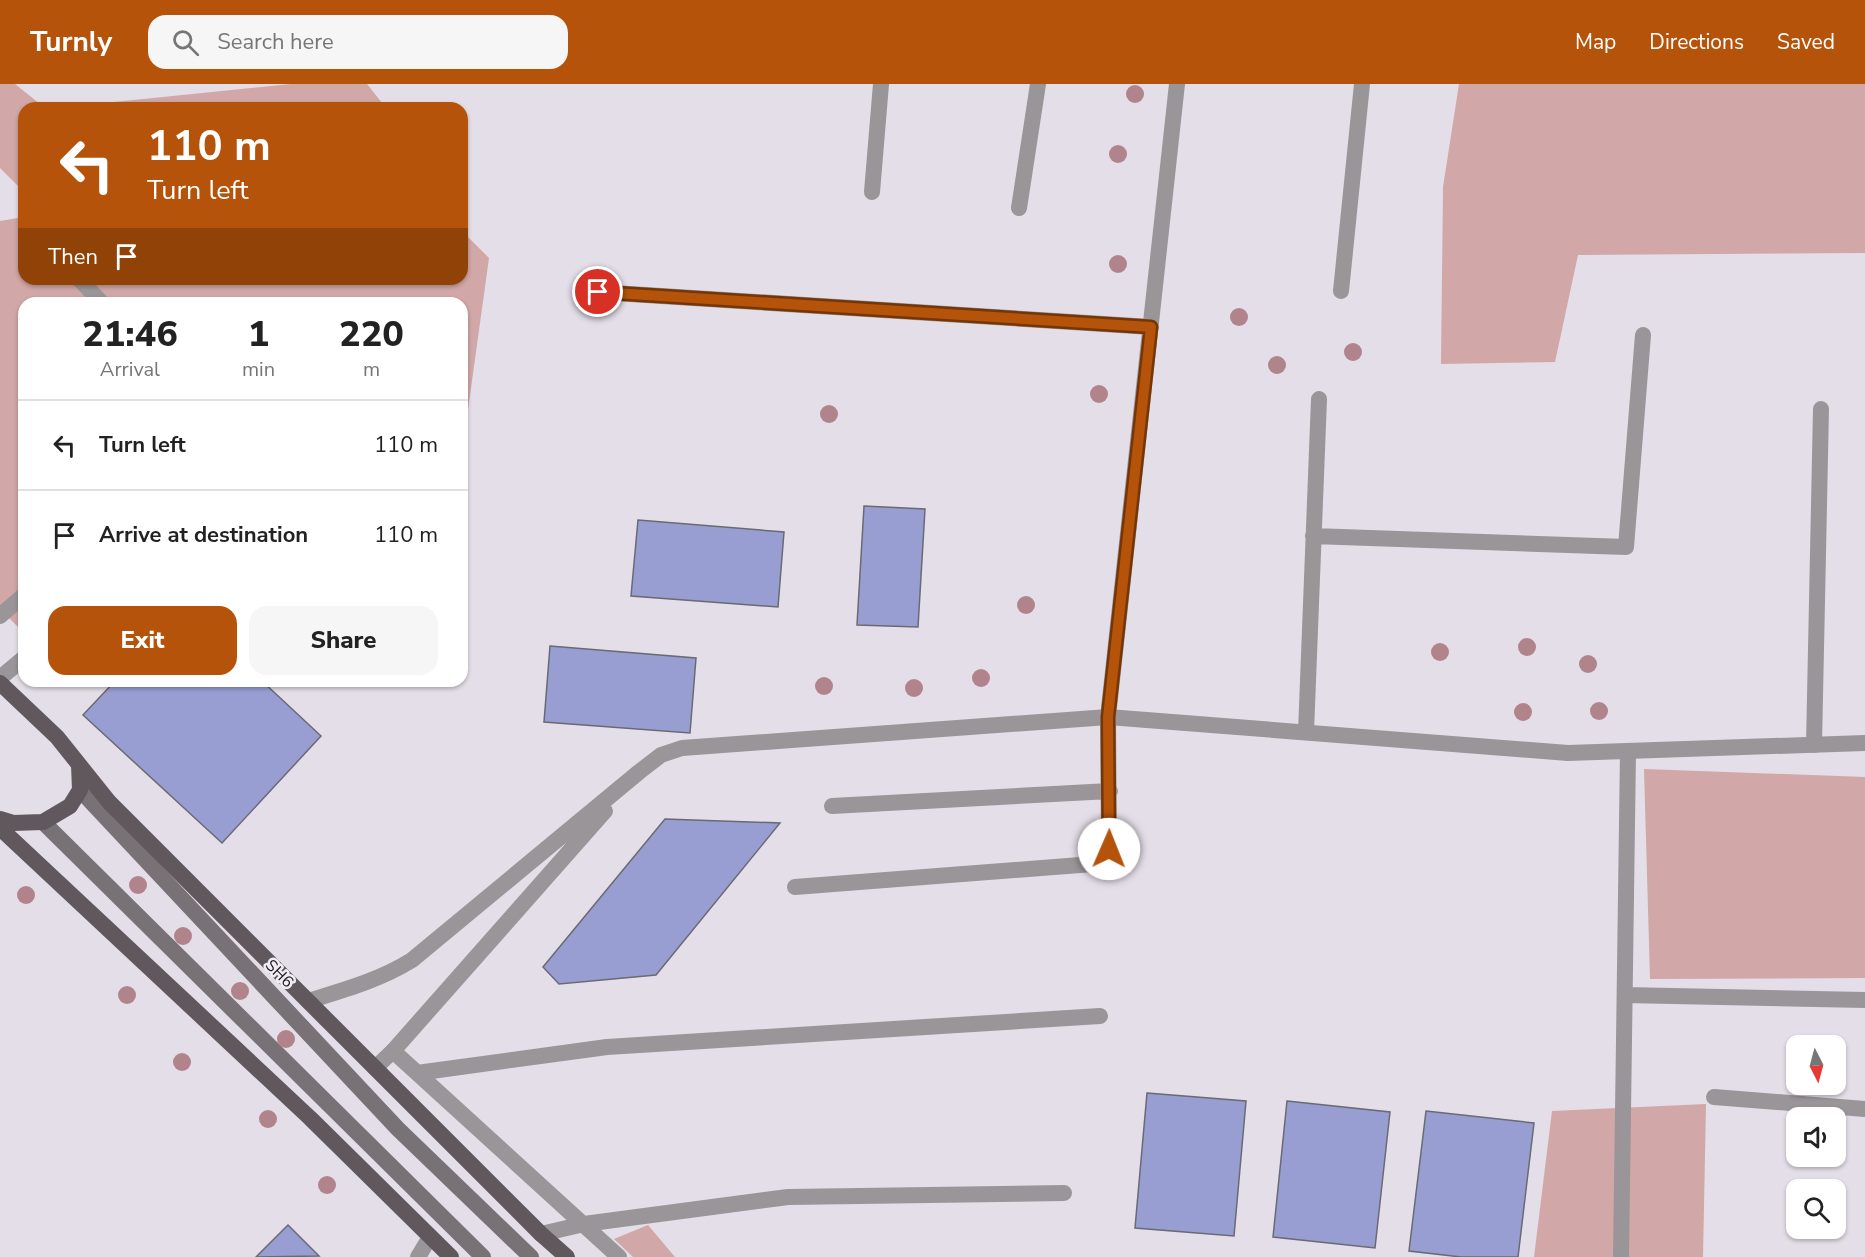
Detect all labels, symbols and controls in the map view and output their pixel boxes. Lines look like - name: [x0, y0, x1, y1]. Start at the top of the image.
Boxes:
- search box: [148, 15, 568, 69]
- text: Turnly: [30, 23, 112, 61]
- icon: search: [169, 26, 202, 59]
- text: Search here: [217, 27, 334, 57]
- text: Map: [1575, 28, 1616, 56]
- text: Directions: [1649, 28, 1744, 56]
- text: Saved: [1777, 28, 1835, 56]
- text: 110 m: [147, 118, 271, 175]
- icon: left: [48, 126, 126, 204]
- text: Turn left: [147, 172, 248, 209]
- icon: arrive: [110, 240, 143, 273]
- text: Then: [48, 242, 98, 272]
- pin: [572, 266, 623, 317]
- icon: arrive: [581, 275, 614, 308]
- text: 21:46: [82, 310, 178, 359]
- text: 1: [248, 310, 269, 359]
- text: 220: [339, 310, 404, 359]
- text: Arrival: [100, 356, 160, 383]
- text: min: [242, 356, 275, 383]
- text: m: [363, 356, 380, 383]
- icon: left: [48, 429, 81, 462]
- text: Turn left: [99, 430, 186, 460]
- text: 110 m: [374, 430, 438, 460]
- icon: arrive: [48, 519, 81, 552]
- text: Arrive at destination: [99, 520, 308, 550]
- text: 110 m: [374, 520, 438, 550]
- button: Exit: [48, 606, 237, 675]
- button: Share: [249, 606, 438, 675]
- position arrow: [1077, 817, 1141, 881]
- street label: SH6: [260, 955, 298, 993]
- north arrow: [1786, 1035, 1846, 1095]
- map controls: [1786, 1035, 1846, 1239]
- button: sound: [1786, 1107, 1846, 1167]
- button: search: [1786, 1179, 1846, 1239]

